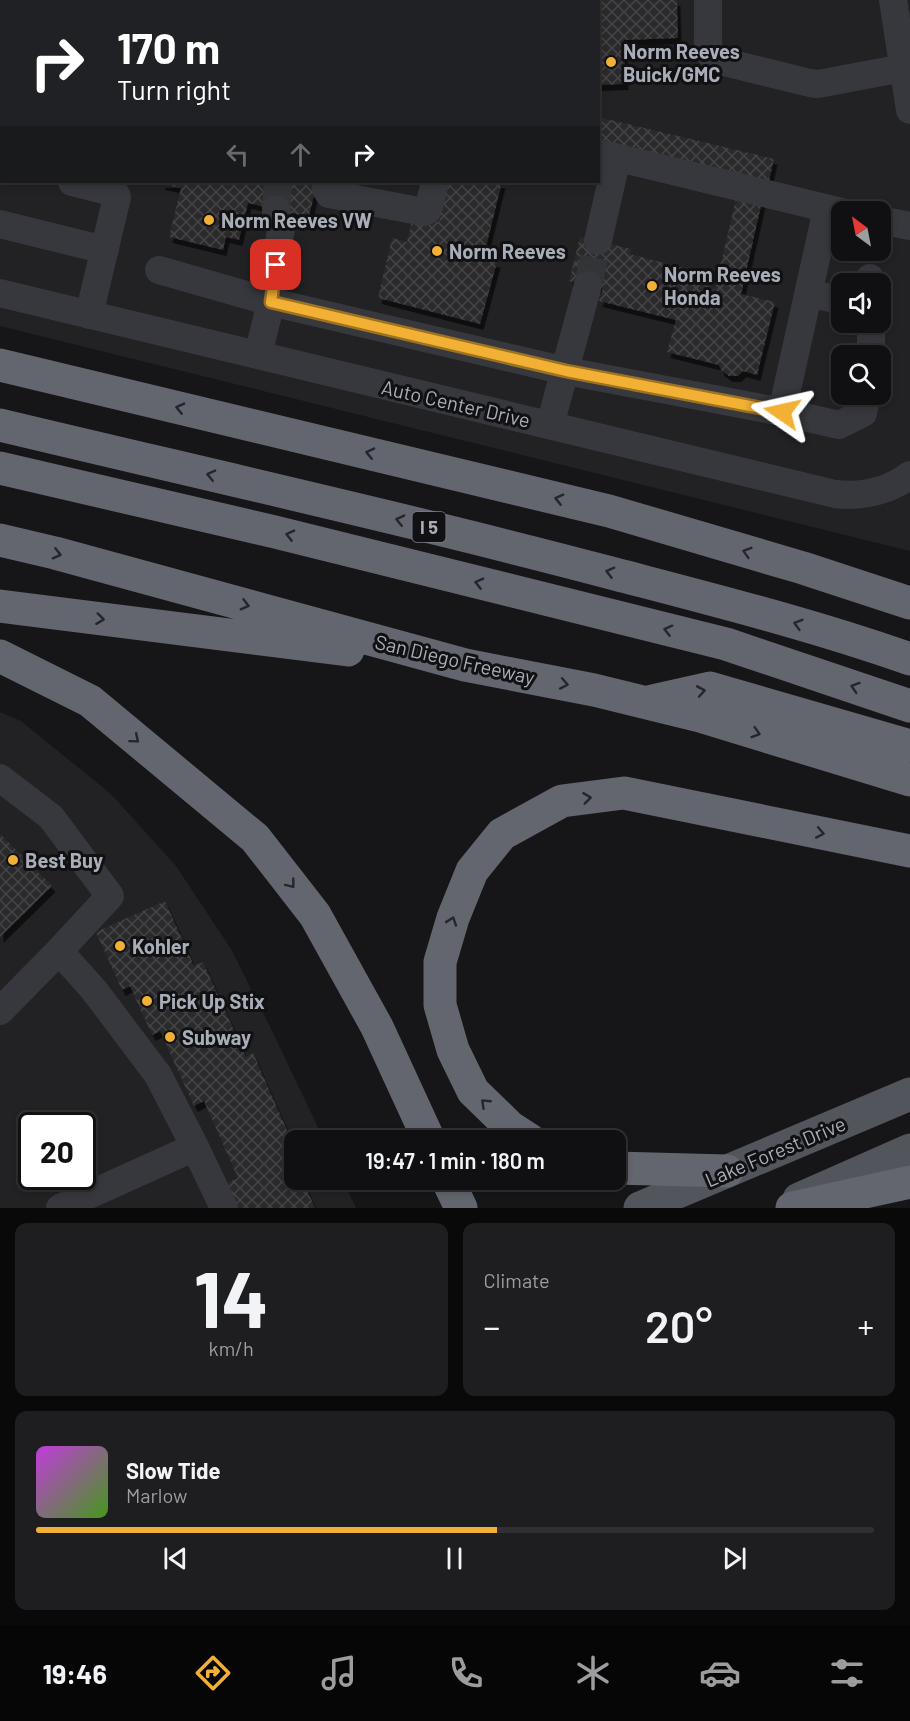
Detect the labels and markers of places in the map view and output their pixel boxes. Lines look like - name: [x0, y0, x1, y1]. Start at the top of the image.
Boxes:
- place label: Norm Reeves Buick/GMC: [623, 39, 740, 86]
- marker: Norm Reeves Buick/GMC: [604, 55, 618, 69]
- place label: Norm Reeves VW: [221, 208, 372, 232]
- marker: Norm Reeves VW: [202, 213, 216, 227]
- pin: [250, 239, 301, 290]
- place label: Norm Reeves: [449, 239, 566, 263]
- marker: Norm Reeves: [430, 244, 444, 258]
- place label: Norm Reeves Honda: [664, 262, 781, 309]
- marker: Norm Reeves Honda: [645, 279, 659, 293]
- place label: Best Buy: [25, 848, 103, 872]
- marker: Best Buy: [6, 853, 20, 867]
- place label: Kohler: [132, 934, 190, 958]
- marker: Kohler: [113, 939, 127, 953]
- place label: Pick Up Stix: [159, 989, 265, 1013]
- marker: Pick Up Stix: [140, 994, 154, 1008]
- place label: Subway: [182, 1025, 251, 1049]
- marker: Subway: [163, 1030, 177, 1044]

